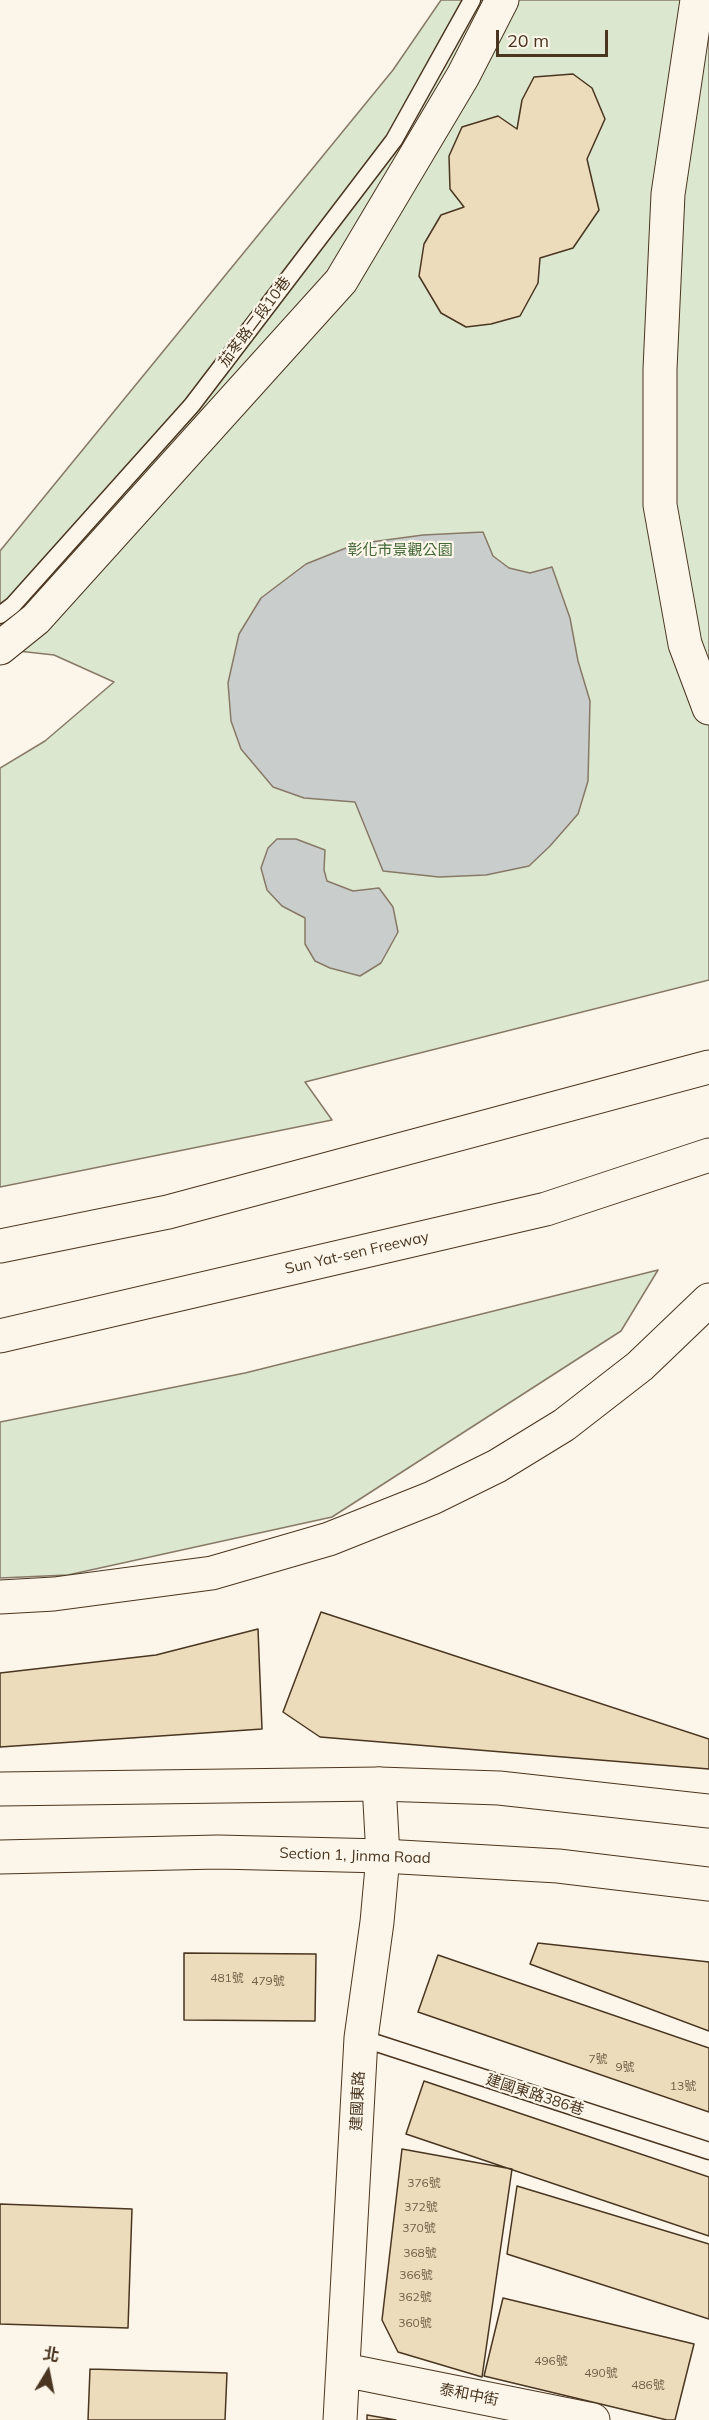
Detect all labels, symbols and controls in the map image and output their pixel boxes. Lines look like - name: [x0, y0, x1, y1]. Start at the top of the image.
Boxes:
- scale bar: [499, 18, 612, 56]
- text: 20 m: [507, 29, 549, 52]
- street label: 茄苳路二段10巷: [215, 273, 295, 371]
- park label: 彰化市景觀公園: [348, 541, 452, 559]
- street label: Sun Yat-sen Freeway: [283, 1228, 431, 1278]
- street label: Section 1, Jinma Road: [279, 1844, 431, 1868]
- house number: 481號: [210, 1971, 244, 1985]
- house number: 479號: [251, 1974, 285, 1988]
- house number: 7號: [588, 2052, 608, 2066]
- house number: 9號: [615, 2060, 635, 2074]
- street label: 建國東路: [347, 2071, 369, 2131]
- street label: 建國東路386巷: [484, 2071, 586, 2119]
- house number: 13號: [670, 2079, 696, 2093]
- house number: 376號: [407, 2176, 441, 2190]
- house number: 372號: [404, 2200, 438, 2214]
- house number: 370號: [402, 2221, 436, 2235]
- house number: 368號: [403, 2246, 437, 2260]
- house number: 366號: [399, 2268, 433, 2282]
- house number: 362號: [398, 2290, 432, 2304]
- house number: 360號: [398, 2316, 432, 2330]
- north arrow: [18, 2342, 78, 2402]
- text: 北: [41, 2343, 61, 2366]
- house number: 496號: [534, 2354, 568, 2368]
- house number: 490號: [584, 2366, 618, 2380]
- house number: 486號: [631, 2378, 665, 2392]
- street label: 泰和中街: [438, 2380, 500, 2410]

